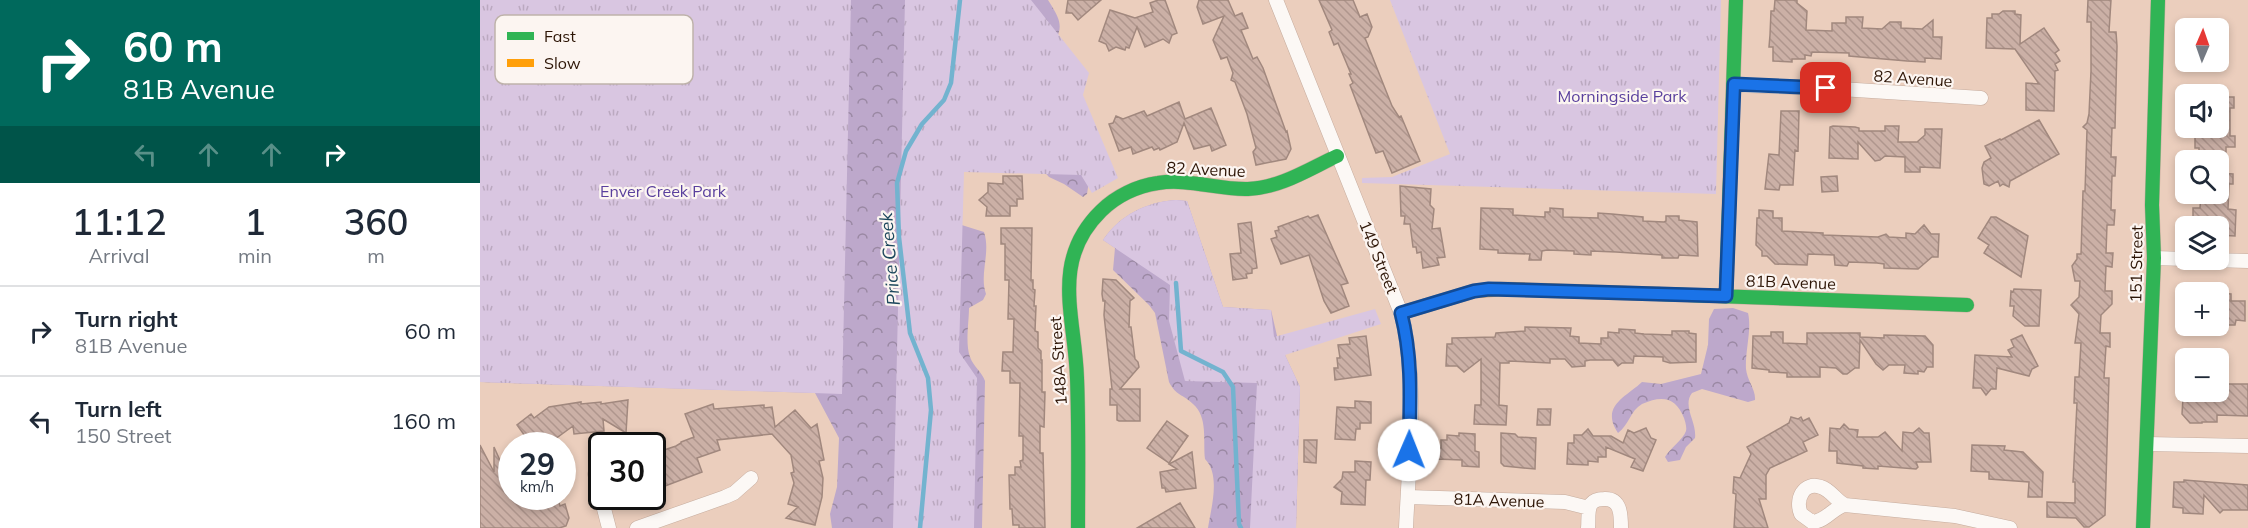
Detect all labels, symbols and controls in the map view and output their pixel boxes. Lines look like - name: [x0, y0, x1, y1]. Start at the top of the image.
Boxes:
- legend: [495, 15, 693, 84]
- north arrow: [2175, 18, 2229, 72]
- map controls: [2175, 18, 2229, 402]
- text: 60 m: [123, 20, 223, 73]
- icon: right: [24, 24, 102, 102]
- text: Fast: [544, 26, 576, 46]
- text: Slow: [544, 53, 581, 73]
- pin: [1800, 62, 1851, 113]
- street label: 82 Avenue: [1873, 65, 1953, 91]
- icon: arrive: [1809, 71, 1842, 104]
- text: 81B Avenue: [123, 72, 275, 106]
- button: sound: [2175, 84, 2229, 138]
- park label: Morningside Park: [1558, 86, 1687, 106]
- icon: left: [129, 138, 162, 171]
- icon: ahead: [192, 138, 225, 171]
- icon: ahead: [255, 138, 288, 171]
- icon: right: [318, 138, 351, 171]
- button: search: [2175, 150, 2229, 204]
- street label: 82 Avenue: [1166, 157, 1246, 181]
- park label: Enver Creek Park: [600, 181, 727, 201]
- text: 11:12: [72, 199, 166, 244]
- text: 1: [244, 199, 266, 244]
- text: 360: [344, 199, 408, 244]
- water label: Price Creek: [874, 211, 905, 306]
- button: layers: [2175, 216, 2229, 270]
- street label: 149 Street: [1355, 217, 1403, 297]
- street label: 151 Street: [2125, 225, 2147, 303]
- text: Arrival: [88, 243, 150, 268]
- text: min: [238, 243, 272, 268]
- text: m: [367, 243, 385, 268]
- street label: 81B Avenue: [1746, 270, 1836, 294]
- button: +: [2175, 282, 2229, 336]
- text: Turn right: [75, 305, 178, 333]
- icon: right: [24, 315, 57, 348]
- street label: 148A Street: [1045, 316, 1071, 406]
- text: 60 m: [405, 317, 456, 345]
- text: 81B Avenue: [75, 333, 188, 358]
- button: −: [2175, 348, 2229, 402]
- text: Turn left: [75, 395, 162, 423]
- icon: left: [24, 405, 57, 438]
- text: 160 m: [391, 407, 456, 435]
- position arrow: [1377, 418, 1441, 482]
- text: 150 Street: [75, 423, 172, 448]
- speed limit sign: 30: [588, 432, 666, 510]
- text: 29: [519, 445, 555, 483]
- text: km/h: [520, 477, 554, 496]
- street label: 81A Avenue: [1453, 488, 1545, 512]

